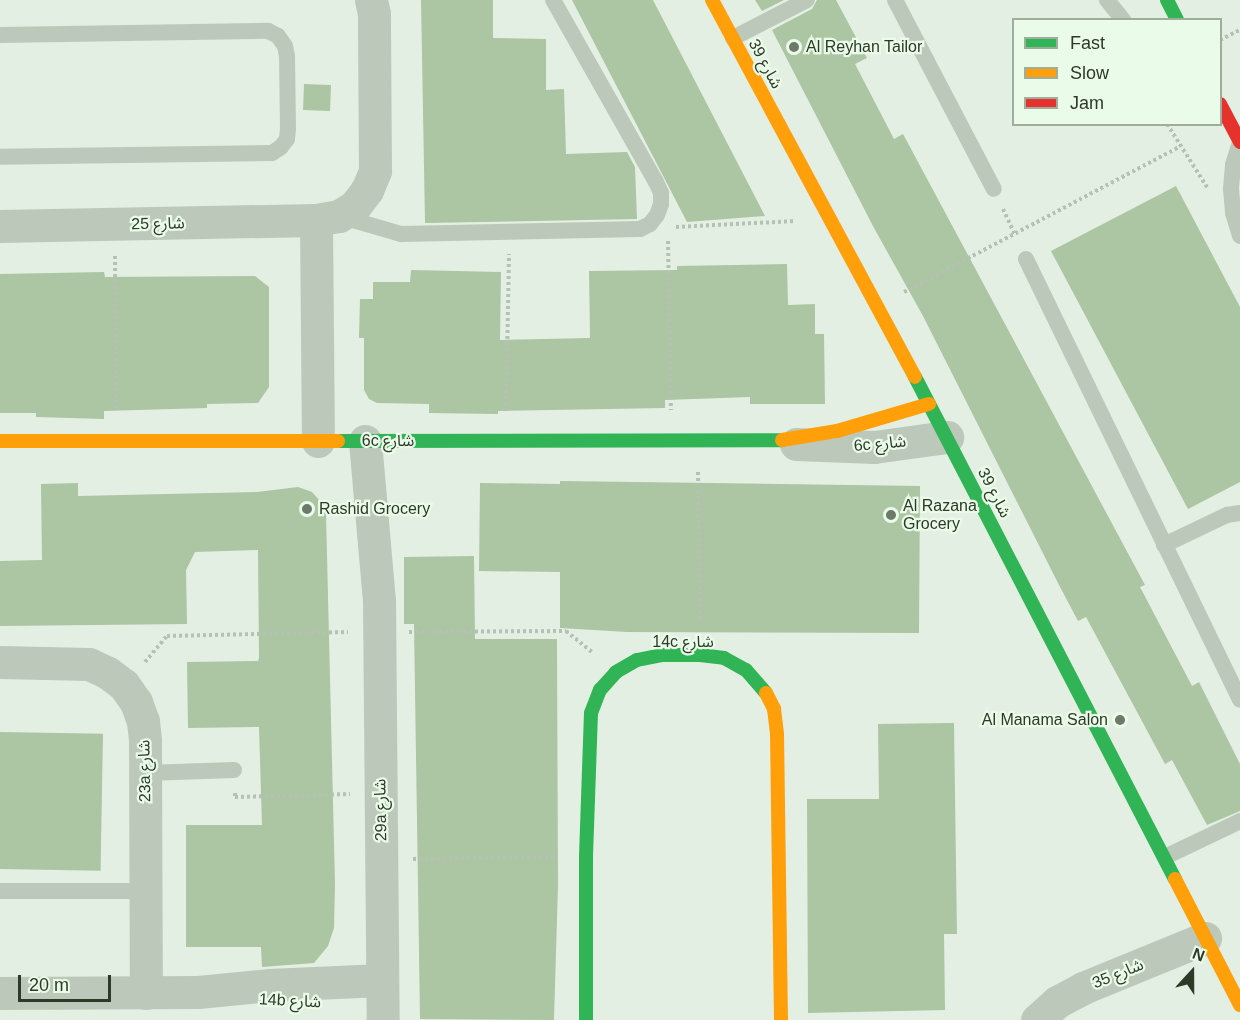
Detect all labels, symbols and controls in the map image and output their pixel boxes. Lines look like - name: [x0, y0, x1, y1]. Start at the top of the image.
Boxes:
- legend: [1012, 18, 1222, 126]
- text: Fast: [1070, 33, 1105, 53]
- street label: شارع 39: [744, 36, 786, 92]
- place label: Al Reyhan Tailor: [806, 37, 922, 57]
- marker: Al Reyhan Tailor: [787, 40, 801, 54]
- text: Slow: [1070, 63, 1109, 83]
- text: Jam: [1070, 93, 1104, 113]
- street label: شارع 25: [131, 214, 185, 234]
- street label: 6c شارع: [362, 431, 414, 451]
- street label: 6c شارع: [853, 432, 907, 456]
- street label: شارع 39: [973, 465, 1015, 521]
- place label: Al Razana Grocery: [903, 496, 977, 534]
- place label: Rashid Grocery: [319, 499, 430, 519]
- marker: Rashid Grocery: [300, 502, 314, 516]
- marker: Al Razana Grocery: [884, 508, 898, 522]
- street label: 14c شارع: [652, 632, 714, 652]
- place label: Al Manama Salon: [982, 710, 1108, 730]
- marker: Al Manama Salon: [1113, 713, 1127, 727]
- street label: 23a شارع: [135, 740, 155, 802]
- street label: 29a شارع: [371, 779, 391, 841]
- north arrow: [1162, 942, 1222, 1002]
- text: N: [1190, 945, 1207, 965]
- street label: شارع 35: [1090, 955, 1146, 993]
- scale bar: [21, 963, 114, 1001]
- text: 20 m: [29, 975, 69, 995]
- street label: 14b شارع: [258, 990, 322, 1012]

